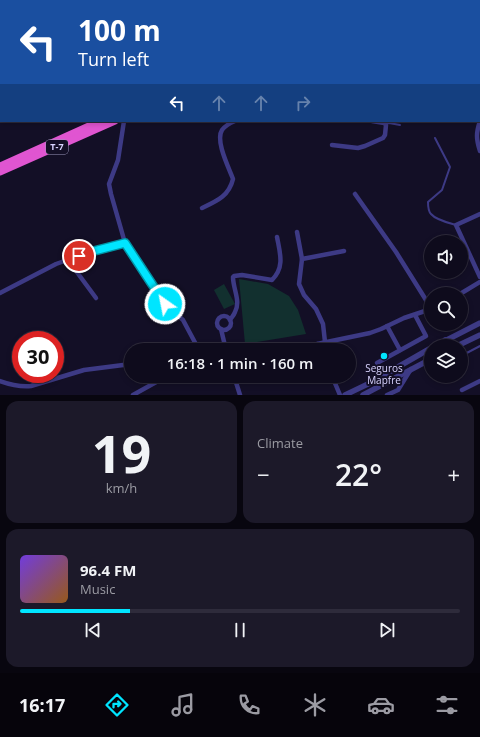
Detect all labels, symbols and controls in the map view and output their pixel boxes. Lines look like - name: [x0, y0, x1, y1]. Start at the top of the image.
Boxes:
- text: 100 m: [78, 11, 161, 49]
- icon: left: [12, 16, 64, 68]
- text: Turn left: [78, 47, 149, 71]
- icon: left: [166, 92, 188, 114]
- icon: ahead: [208, 92, 230, 114]
- icon: ahead: [250, 92, 272, 114]
- icon: right: [292, 92, 314, 114]
- road number: T-7: [46, 140, 68, 154]
- map controls: [424, 235, 468, 383]
- button: sound: [424, 235, 468, 279]
- pin: [62, 239, 96, 273]
- icon: arrive: [68, 245, 90, 267]
- position arrow: [144, 283, 186, 325]
- button: search: [424, 287, 468, 331]
- speed limit sign: 30: [12, 331, 64, 383]
- button: layers: [424, 339, 468, 383]
- marker: Seguros Mapfre: [379, 351, 389, 361]
- text: 16:18 · 1 min · 160 m: [167, 353, 313, 373]
- place label: Seguros Mapfre: [365, 361, 403, 387]
- text: 19: [92, 417, 151, 488]
- text: Climate: [257, 434, 303, 452]
- text: 22°: [335, 454, 382, 495]
- text: −: [257, 459, 270, 489]
- text: +: [447, 459, 460, 489]
- text: km/h: [106, 479, 137, 497]
- text: 96.4 FM: [80, 560, 136, 580]
- text: Music: [80, 580, 115, 598]
- icon: previous: [82, 619, 104, 641]
- icon: pause: [229, 619, 251, 641]
- icon: next: [376, 619, 398, 641]
- icon: directions: [103, 691, 131, 719]
- icon: music: [169, 691, 197, 719]
- icon: phone: [235, 691, 263, 719]
- icon: climate: [301, 691, 329, 719]
- icon: car: [367, 691, 395, 719]
- icon: filters: [433, 691, 461, 719]
- text: 16:17: [19, 693, 65, 717]

